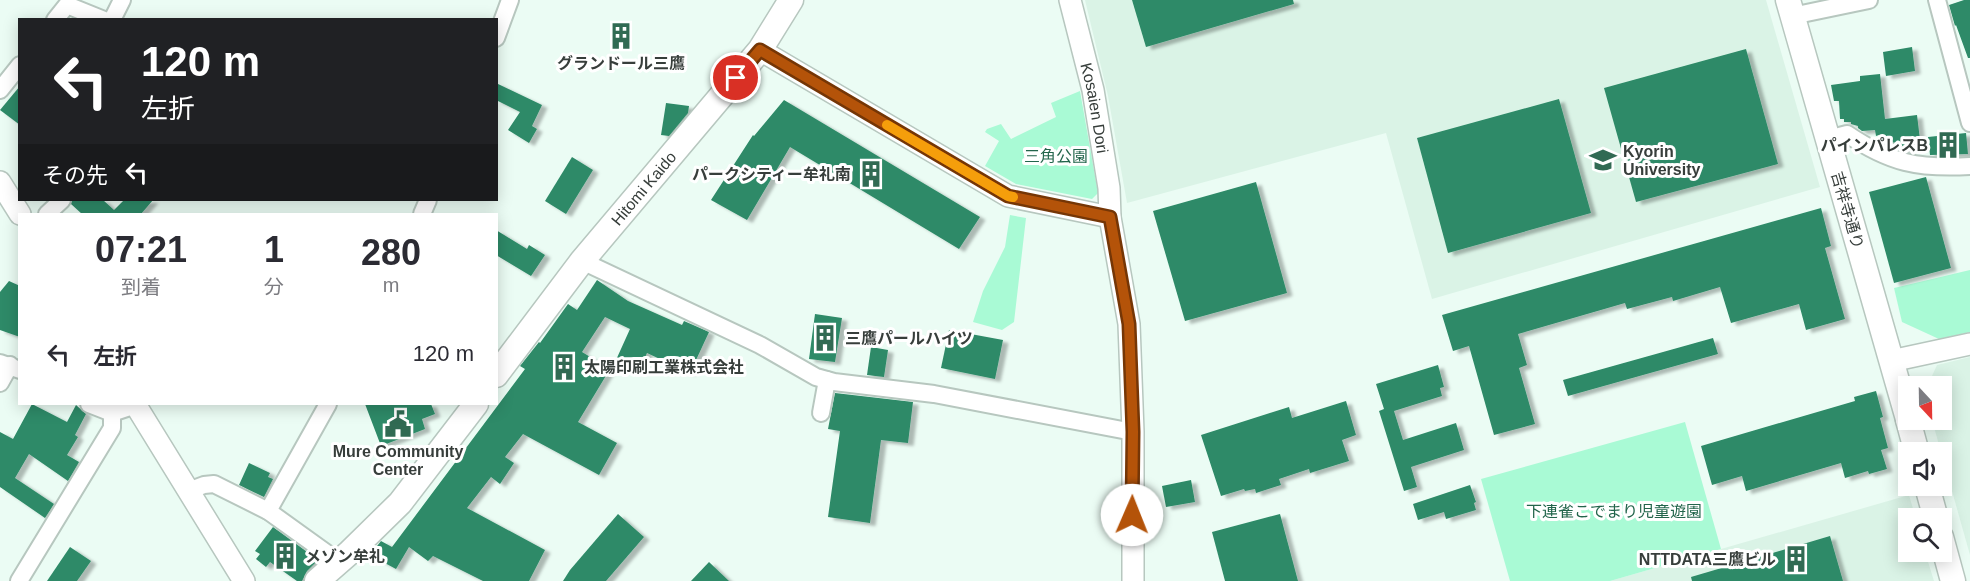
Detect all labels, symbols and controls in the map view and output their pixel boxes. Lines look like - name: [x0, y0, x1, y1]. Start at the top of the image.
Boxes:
- building icon: グランドール三鷹: [606, 21, 636, 51]
- text: 120 m: [141, 38, 260, 85]
- icon: left: [42, 42, 120, 120]
- pin: [710, 52, 761, 103]
- place label: グランドール三鷹: [557, 54, 685, 72]
- icon: arrive: [719, 61, 752, 94]
- street label: Kosaien Dori: [1077, 61, 1111, 155]
- text: 左折: [141, 94, 195, 124]
- building icon: パインパレスB: [1933, 130, 1963, 160]
- place label: パインパレスB: [1820, 137, 1928, 154]
- place label: Kyorin University: [1623, 143, 1700, 178]
- school or university icon: Kyorin University: [1588, 145, 1618, 175]
- street label: Hitomi Kaido: [608, 148, 680, 229]
- park label: 三角公園: [1024, 148, 1088, 165]
- icon: left: [120, 156, 153, 189]
- building icon: パークシティー牟礼南: [856, 159, 886, 189]
- text: その先: [42, 163, 108, 188]
- place label: パークシティー牟礼南: [692, 166, 851, 183]
- street label: 吉祥寺通り: [1828, 169, 1867, 251]
- text: 07:21: [95, 229, 187, 270]
- text: 1: [264, 229, 284, 270]
- text: 280: [361, 232, 421, 273]
- text: m: [383, 274, 399, 296]
- text: 到着: [121, 276, 161, 298]
- text: 分: [264, 276, 284, 298]
- building icon: 三鷹パールハイツ: [810, 323, 840, 353]
- place label: 三鷹パールハイツ: [845, 330, 973, 347]
- icon: left: [42, 338, 75, 371]
- text: 120 m: [413, 341, 474, 366]
- text: 左折: [93, 344, 137, 369]
- building icon: 太陽印刷工業株式会社: [549, 352, 579, 382]
- place label: 太陽印刷工業株式会社: [584, 358, 744, 376]
- north arrow: [1898, 376, 1952, 430]
- map controls: [1898, 376, 1952, 562]
- public building icon: Mure Community Center: [383, 409, 413, 439]
- button: sound: [1898, 442, 1952, 496]
- place label: Mure Community Center: [333, 443, 463, 478]
- position arrow: [1100, 483, 1164, 547]
- park label: 下連雀こでまり児童遊園: [1526, 503, 1702, 520]
- button: search: [1898, 508, 1952, 562]
- building icon: メゾン牟礼: [270, 541, 300, 571]
- building icon: NTTDATA三鷹ビル: [1781, 544, 1811, 574]
- place label: メゾン牟礼: [305, 548, 385, 565]
- place label: NTTDATA三鷹ビル: [1639, 551, 1776, 568]

